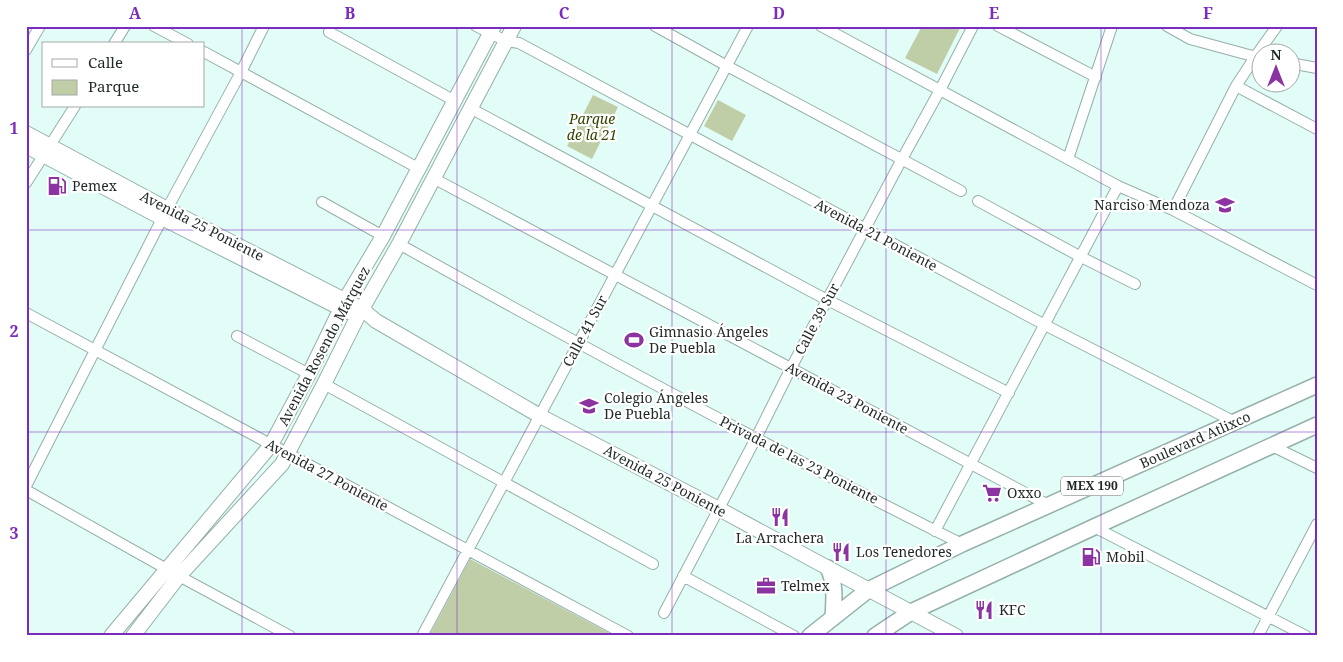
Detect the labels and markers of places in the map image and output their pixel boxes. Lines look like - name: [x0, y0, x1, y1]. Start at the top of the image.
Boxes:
- fuel station icon: Pemex: [46, 175, 68, 197]
- place label: Pemex: [72, 176, 118, 195]
- school or university icon: Narciso Mendoza: [1214, 194, 1236, 216]
- place label: Narciso Mendoza: [1094, 195, 1210, 214]
- place label: Gimnasio Ángeles De Puebla: [649, 322, 768, 357]
- sports icon: Gimnasio Ángeles De Puebla: [623, 329, 645, 351]
- place label: Colegio Ángeles De Puebla: [604, 388, 708, 423]
- school or university icon: Colegio Ángeles De Puebla: [578, 395, 600, 417]
- supermarket icon: Oxxo: [981, 482, 1003, 504]
- place label: Oxxo: [1007, 483, 1042, 502]
- restaurant icon: La Arrachera: [769, 506, 791, 528]
- place label: La Arrachera: [736, 528, 824, 547]
- restaurant icon: Los Tenedores: [830, 541, 852, 563]
- place label: Los Tenedores: [856, 542, 952, 561]
- fuel station icon: Mobil: [1080, 546, 1102, 568]
- place label: Mobil: [1106, 547, 1145, 566]
- office icon: Telmex: [755, 575, 777, 597]
- place label: Telmex: [781, 576, 830, 595]
- restaurant icon: KFC: [973, 599, 995, 621]
- place label: KFC: [999, 600, 1026, 619]

